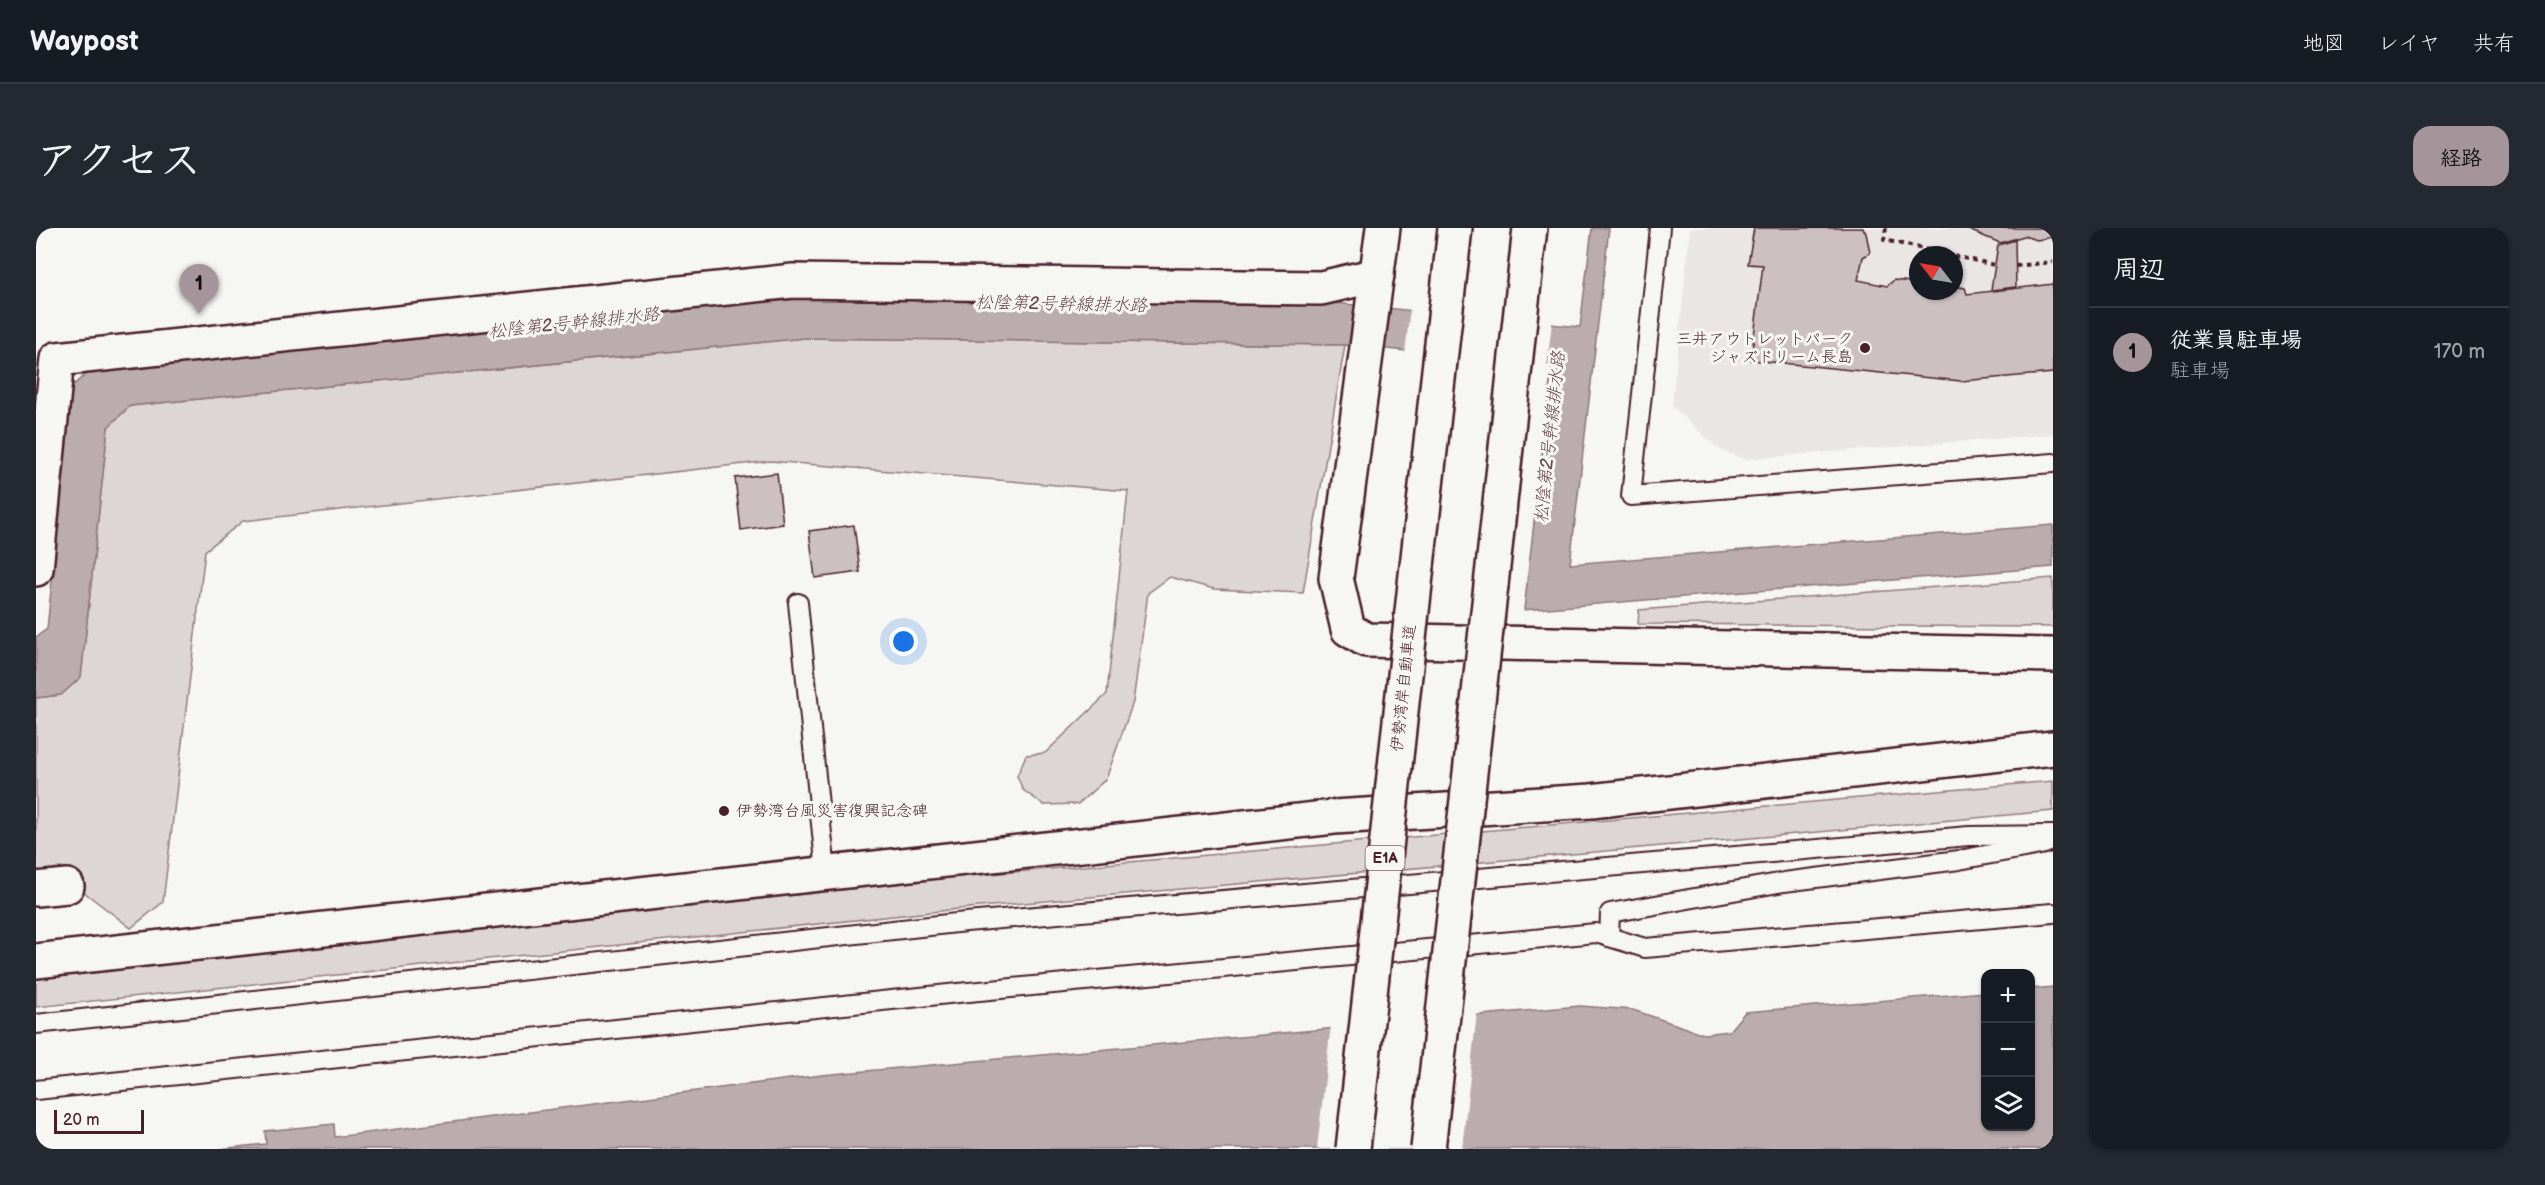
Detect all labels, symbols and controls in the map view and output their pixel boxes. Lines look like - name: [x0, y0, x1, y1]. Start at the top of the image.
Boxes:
- text: Waypost: [30, 25, 139, 58]
- text: 地図: [2303, 31, 2345, 56]
- text: レイヤ: [2378, 31, 2440, 56]
- text: 共有: [2473, 31, 2515, 56]
- button: 経路: [2413, 126, 2509, 186]
- text: アクセス: [36, 136, 201, 187]
- north arrow: [1909, 246, 1963, 300]
- text: 周辺: [2113, 255, 2165, 286]
- pin: 1: [180, 264, 218, 314]
- water label: 松陰第2号幹線排水路: [975, 292, 1148, 316]
- water label: 松陰第2号幹線排水路: [487, 303, 662, 342]
- text: 従業員駐車場: [2170, 327, 2302, 354]
- place label: 三井アウトレットパーク ジャズドリーム長島: [1676, 330, 1853, 367]
- text: 1: [2128, 340, 2137, 364]
- text: 170 m: [2434, 340, 2485, 364]
- marker: 三井アウトレットパーク ジャズドリーム長島: [1858, 341, 1872, 355]
- water label: 松陰第2号幹線排水路: [1531, 349, 1570, 524]
- text: 駐車場: [2170, 359, 2230, 383]
- street label: 伊勢湾岸自動車道: [1388, 623, 1420, 753]
- your location: [889, 627, 918, 656]
- place label: 伊勢湾台風災害復興記念碑: [736, 802, 928, 821]
- marker: 伊勢湾台風災害復興記念碑: [717, 804, 731, 818]
- road number: E1A: [1366, 846, 1404, 870]
- map controls: [1981, 969, 2035, 1131]
- button: +: [1981, 969, 2035, 1023]
- button: −: [1981, 1023, 2035, 1077]
- button: layers: [1981, 1077, 2035, 1131]
- scale bar: [54, 1107, 144, 1134]
- text: 20 m: [63, 1111, 99, 1130]

